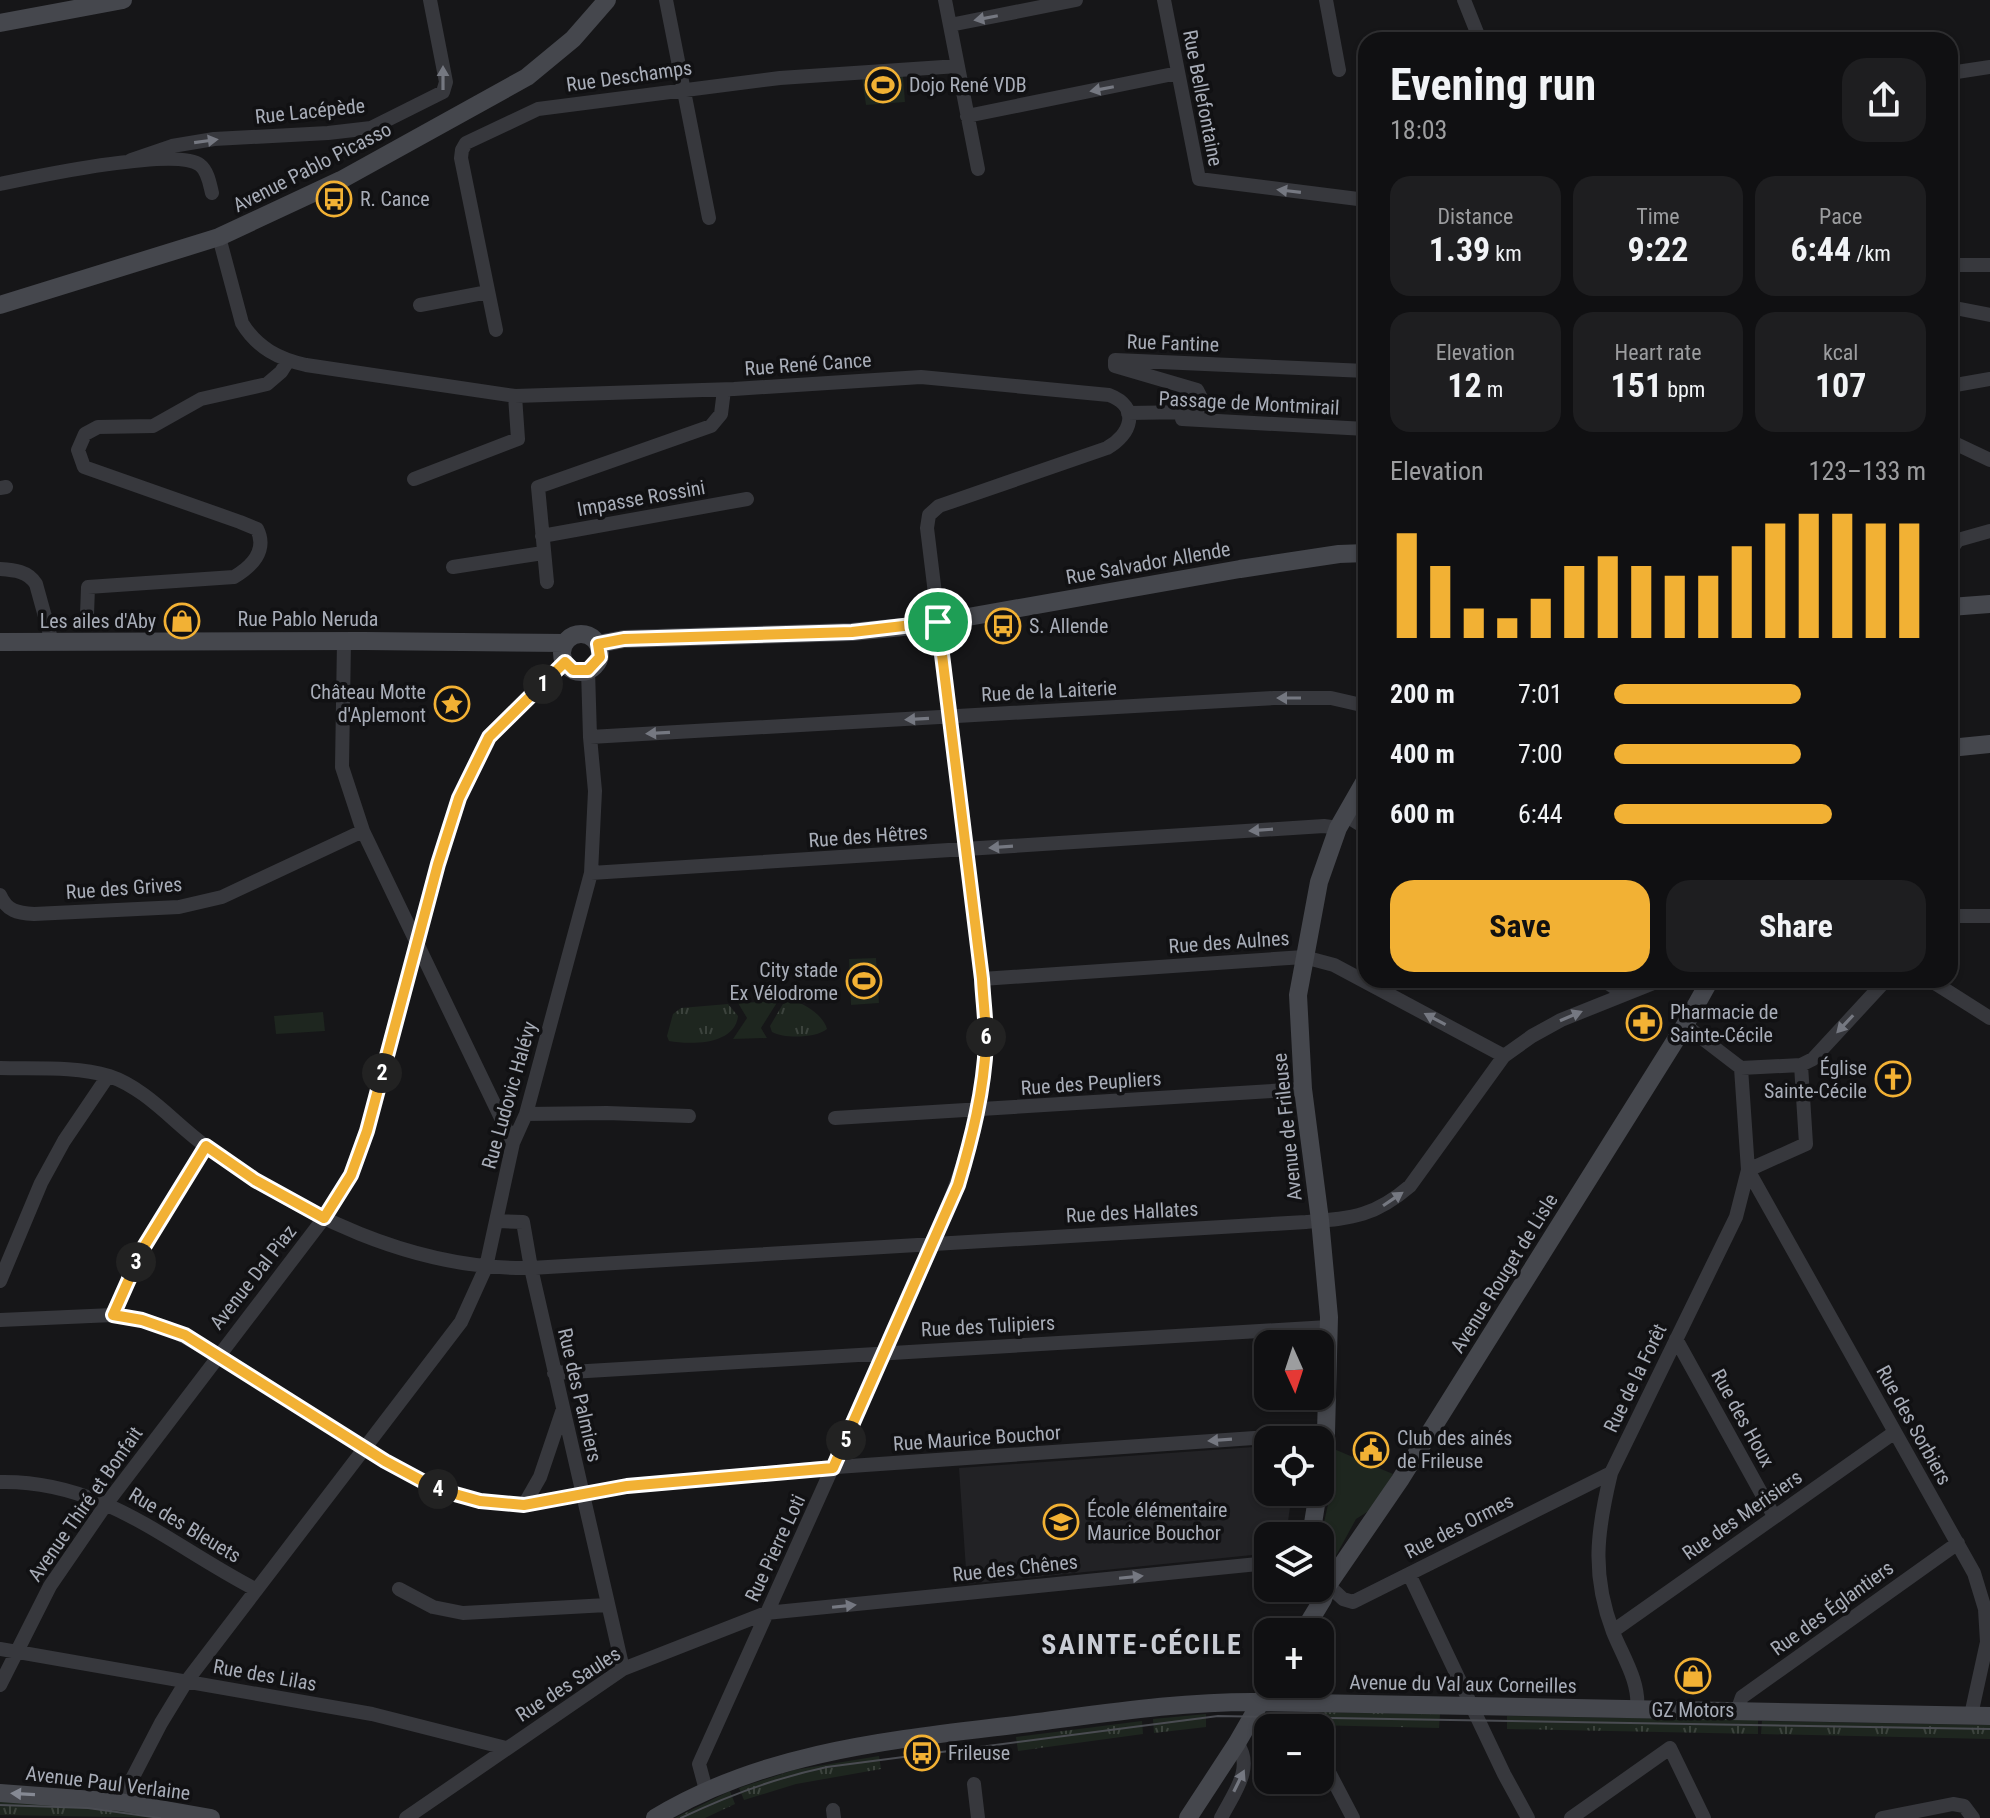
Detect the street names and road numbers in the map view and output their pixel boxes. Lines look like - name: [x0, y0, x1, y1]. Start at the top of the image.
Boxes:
- street label: Rue Bellefontaine: [1178, 28, 1228, 168]
- street label: Rue Deschamps: [565, 55, 693, 97]
- street label: Rue Lacépède: [254, 93, 366, 129]
- street label: Avenue Pablo Picasso: [229, 117, 395, 217]
- street label: Rue Fantine: [1126, 329, 1220, 357]
- street label: Rue René Cance: [744, 348, 872, 380]
- street label: Passage de Montmirail: [1158, 386, 1340, 420]
- street label: Impasse Rossini: [575, 475, 707, 521]
- street label: Rue Salvador Allende: [1064, 537, 1232, 589]
- street label: Rue Pablo Neruda: [238, 607, 378, 631]
- street label: Rue de la Laiterie: [980, 675, 1118, 707]
- street label: Rue des Hêtres: [808, 820, 928, 852]
- street label: Rue des Grives: [65, 872, 183, 904]
- street label: Rue des Aulnes: [1168, 926, 1290, 958]
- street label: Rue Ludovic Halévy: [476, 1018, 542, 1172]
- street label: Avenue de Frileuse: [1267, 1052, 1307, 1202]
- street label: Rue des Peupliers: [1020, 1066, 1162, 1100]
- street label: Avenue Rouget de Lisle: [1445, 1189, 1563, 1357]
- street label: Rue des Hallates: [1065, 1197, 1199, 1227]
- street label: Avenue Dal Piaz: [205, 1220, 301, 1334]
- street label: Rue des Tulipiers: [920, 1311, 1056, 1341]
- street label: Rue de la Forêt: [1598, 1320, 1672, 1436]
- street label: Rue des Palmiers: [553, 1326, 607, 1464]
- street label: Rue des Sorbiers: [1871, 1361, 1957, 1489]
- street label: Rue des Houx: [1706, 1365, 1780, 1471]
- street label: Rue Maurice Bouchor: [892, 1420, 1062, 1456]
- street label: Avenue Thiré et Bonfait: [23, 1422, 147, 1586]
- street label: Rue des Merisiers: [1677, 1465, 1807, 1565]
- street label: Rue des Bleuets: [125, 1482, 245, 1568]
- street label: Rue des Ormes: [1401, 1488, 1517, 1564]
- street label: Rue Pierre Loti: [740, 1491, 810, 1605]
- street label: Rue des Chênes: [951, 1549, 1079, 1587]
- street label: Rue des Églantiers: [1766, 1555, 1898, 1661]
- street label: Rue des Saules: [511, 1641, 625, 1727]
- street label: Rue des Lilas: [211, 1654, 319, 1696]
- street label: Avenue du Val aux Corneilles: [1349, 1670, 1577, 1698]
- street label: Avenue Paul Verlaine: [24, 1761, 192, 1805]

